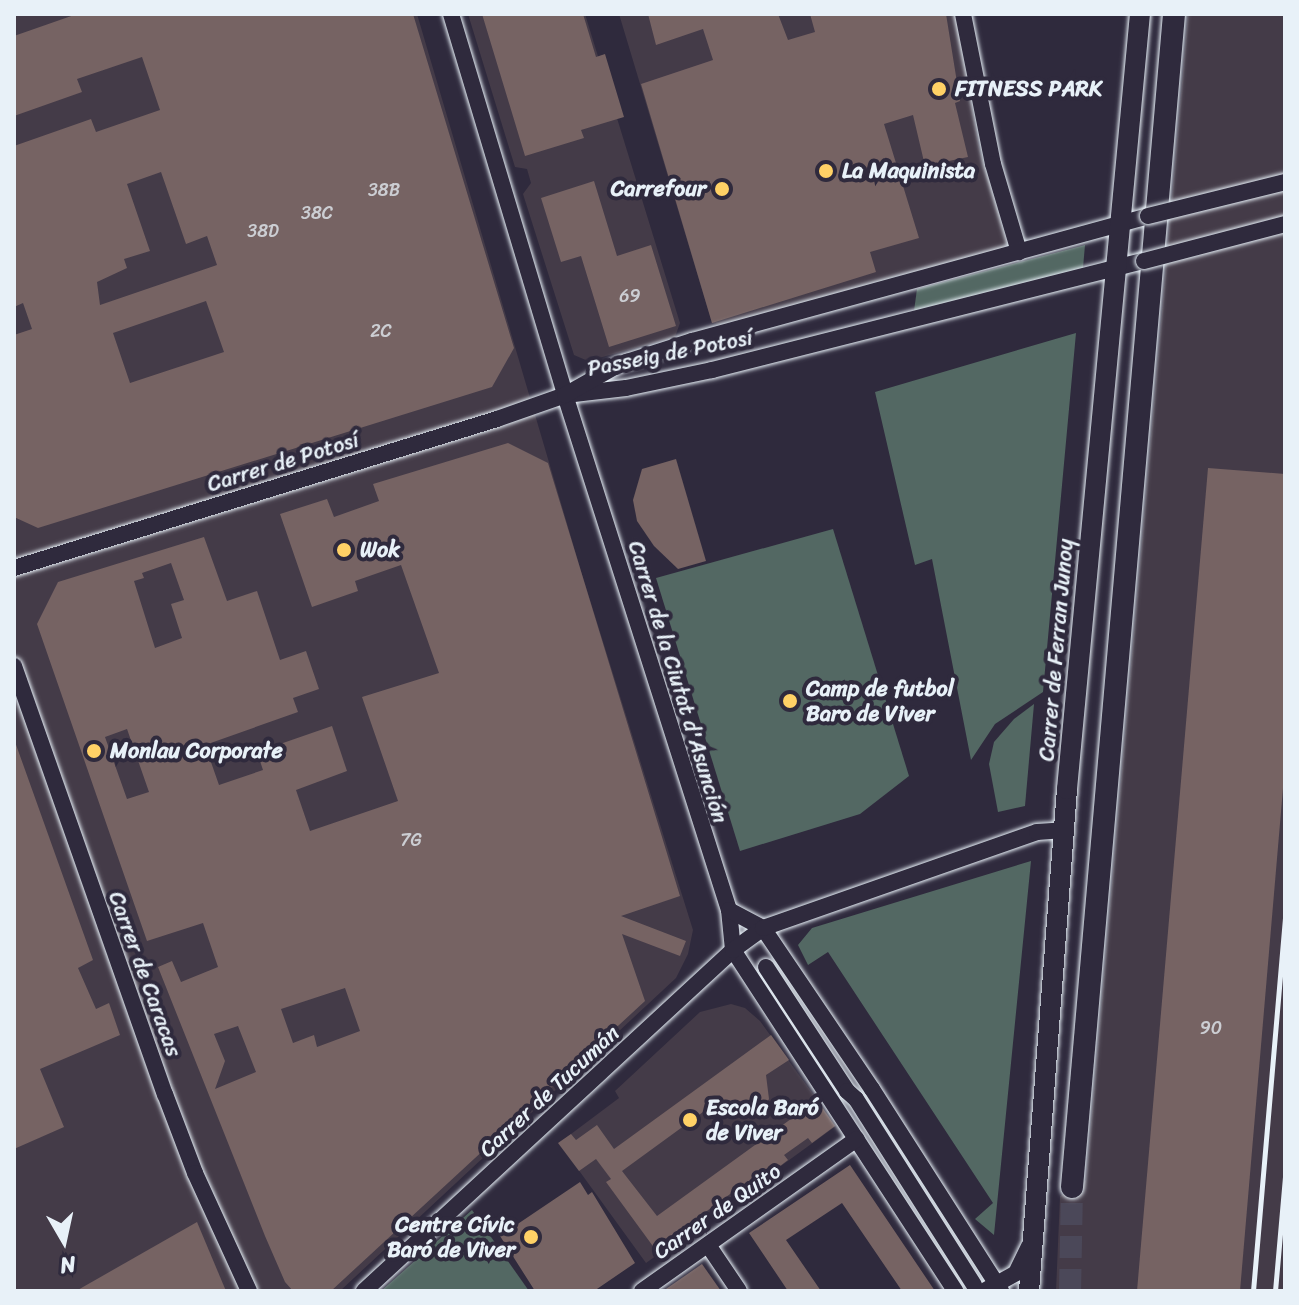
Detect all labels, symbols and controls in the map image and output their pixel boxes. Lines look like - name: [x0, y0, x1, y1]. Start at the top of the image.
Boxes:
- place label: FITNESS PARK: [955, 76, 1101, 102]
- marker: FITNESS PARK: [930, 80, 948, 98]
- place label: La Maquinista: [842, 158, 974, 184]
- marker: La Maquinista: [817, 162, 835, 180]
- place label: Carrefour: [611, 176, 706, 202]
- house number: 38B: [368, 179, 400, 201]
- marker: Carrefour: [713, 180, 731, 198]
- house number: 38C: [301, 202, 333, 224]
- house number: 38D: [247, 220, 279, 242]
- house number: 69: [619, 285, 641, 307]
- house number: 2C: [370, 320, 392, 342]
- street label: Passeig de Potosí: [585, 324, 755, 382]
- street label: Carrer de Potosí: [203, 426, 363, 498]
- street label: Carrer de la Ciutat d'Asunción: [622, 536, 734, 828]
- place label: Wok: [360, 537, 400, 563]
- street label: Carrer de Ferran Junoy: [1033, 537, 1079, 763]
- marker: Wok: [335, 541, 353, 559]
- place label: Camp de futbol Baro de Viver: [806, 675, 954, 726]
- marker: Camp de futbol Baro de Viver: [781, 692, 799, 710]
- place label: Monlau Corporate: [110, 738, 284, 764]
- marker: Monlau Corporate: [85, 742, 103, 760]
- house number: 7G: [400, 829, 422, 851]
- street label: Carrer de Caracas: [103, 888, 187, 1060]
- house number: 90: [1200, 1017, 1222, 1039]
- street label: Carrer de Tucumán: [473, 1019, 625, 1163]
- place label: Escola Baró de Viver: [706, 1094, 819, 1146]
- marker: Escola Baró de Viver: [681, 1111, 699, 1129]
- street label: Carrer de Quito: [648, 1157, 786, 1265]
- north arrow: [24, 1201, 104, 1281]
- place label: Centre Cívic Baró de Viver: [386, 1211, 515, 1262]
- marker: Centre Cívic Baró de Viver: [522, 1228, 540, 1246]
- text: N: [57, 1245, 78, 1286]

